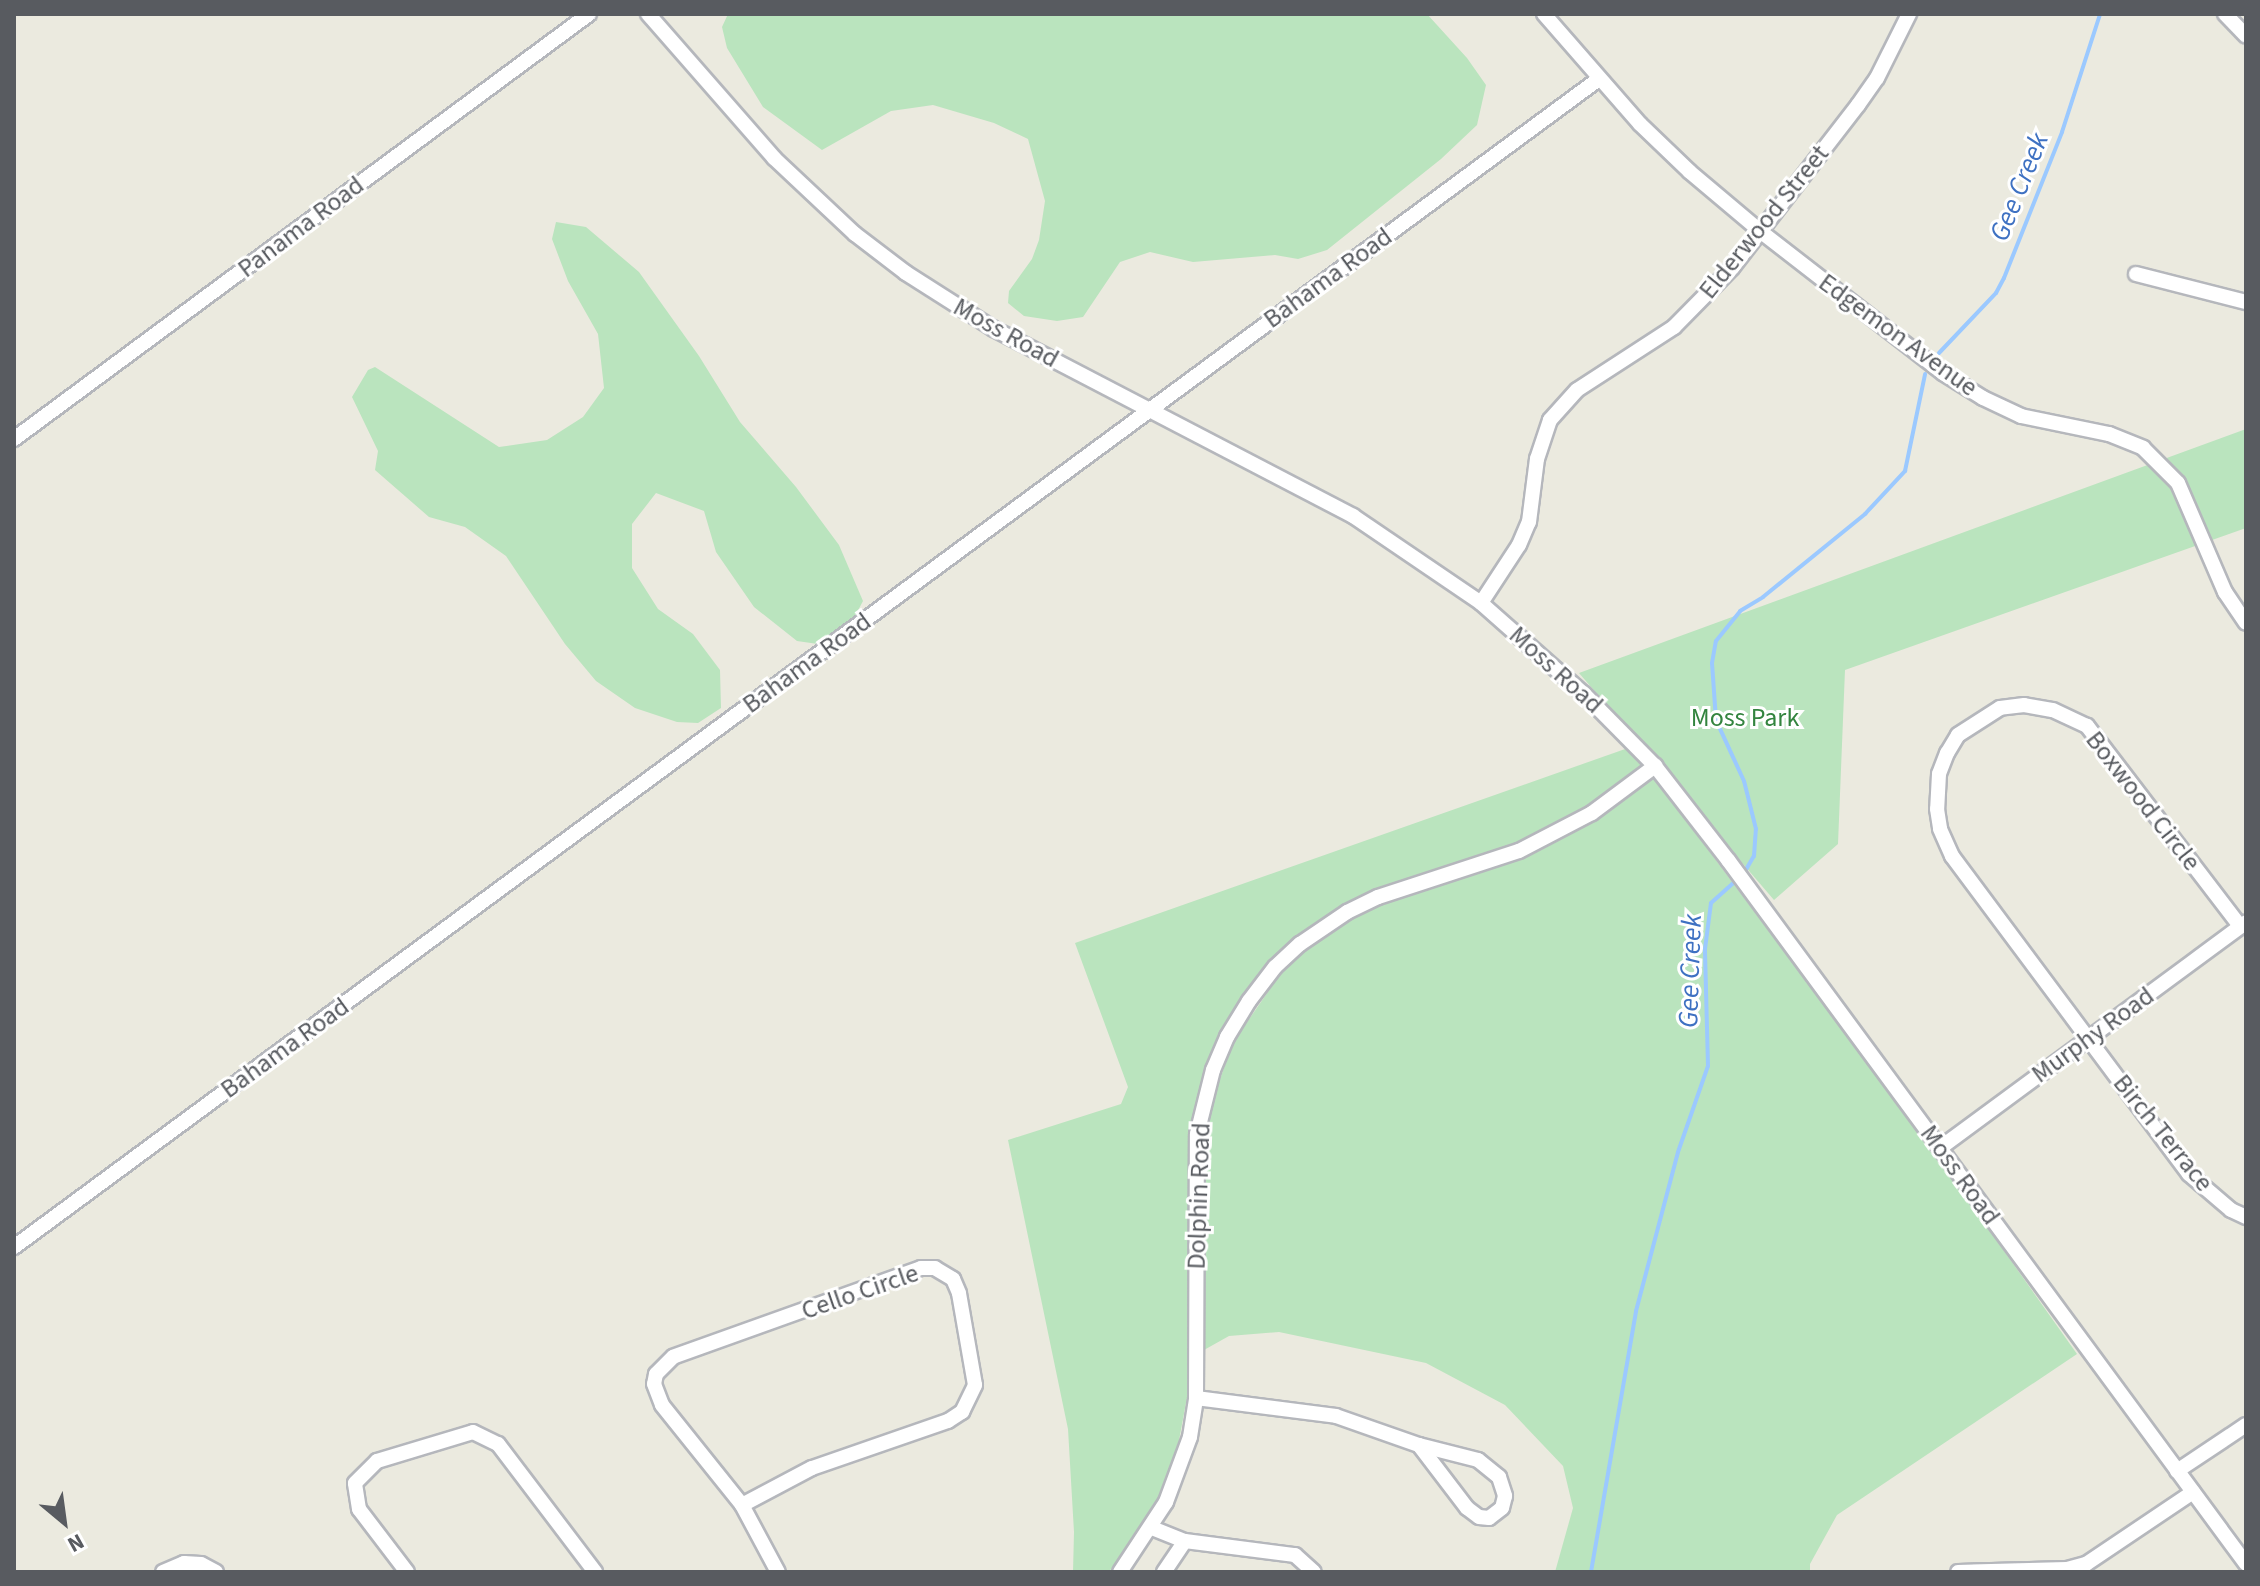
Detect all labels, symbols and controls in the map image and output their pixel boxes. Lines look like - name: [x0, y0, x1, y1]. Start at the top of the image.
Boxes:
- water label: Gee Creek: [1982, 128, 2056, 246]
- street label: Elderwood Street: [1692, 139, 1836, 305]
- street label: Panama Road: [232, 169, 370, 285]
- street label: Bahama Road: [1258, 221, 1398, 335]
- street label: Edgemon Avenue: [1812, 267, 1984, 403]
- street label: Moss Road: [948, 291, 1064, 375]
- street label: Bahama Road: [737, 606, 877, 720]
- street label: Moss Road: [1503, 620, 1609, 720]
- park label: Moss Park: [1691, 702, 1799, 734]
- street label: Boxwood Circle: [2079, 725, 2207, 877]
- water label: Gee Creek: [1671, 914, 1709, 1028]
- street label: Murphy Road: [2026, 980, 2160, 1090]
- street label: Bahama Road: [215, 991, 355, 1105]
- street label: Birch Terrace: [2106, 1068, 2220, 1198]
- street label: Moss Road: [1913, 1119, 2007, 1231]
- street label: Dolphin Road: [1181, 1122, 1217, 1270]
- street label: Cello Circle: [797, 1257, 923, 1327]
- north arrow: [24, 1482, 104, 1562]
- text: N: [61, 1525, 90, 1561]

